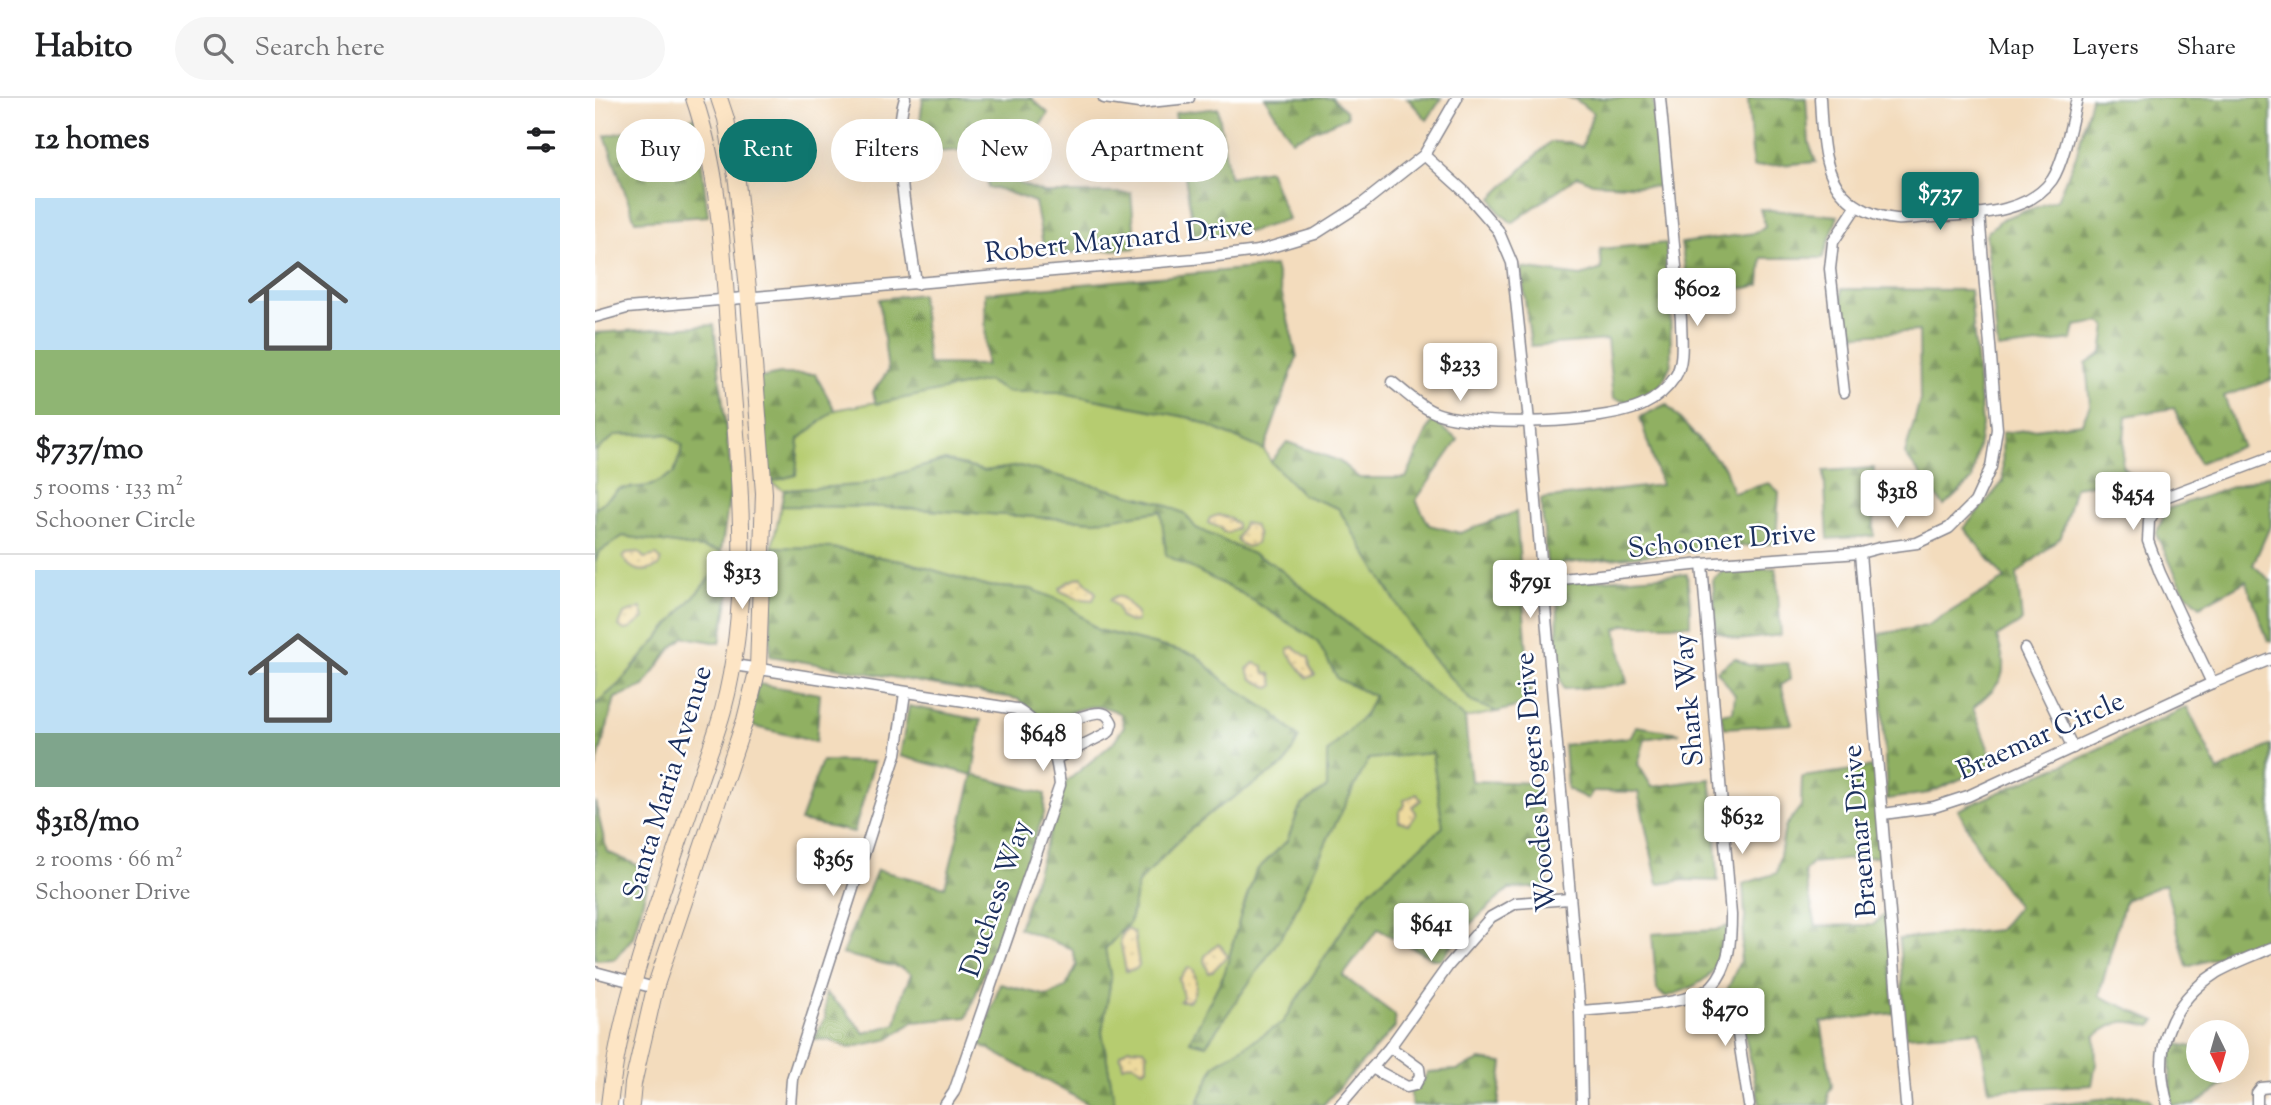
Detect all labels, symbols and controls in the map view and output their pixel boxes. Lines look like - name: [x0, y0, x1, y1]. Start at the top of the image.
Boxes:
- search box: [175, 17, 665, 80]
- text: Habito: [35, 24, 133, 72]
- icon: search: [199, 29, 237, 67]
- text: Search here: [255, 30, 385, 67]
- text: Map: [1988, 31, 2034, 65]
- text: Layers: [2072, 31, 2139, 65]
- text: Share: [2177, 31, 2236, 65]
- text: 12 homes: [35, 119, 150, 162]
- chip: Buy: [616, 119, 705, 182]
- chip: Rent: [719, 119, 817, 182]
- chip: Filters: [831, 119, 943, 182]
- chip: New: [957, 119, 1052, 182]
- chip: Apartment: [1066, 119, 1228, 182]
- icon: filters: [522, 121, 560, 159]
- pin: $737: [1899, 172, 1981, 232]
- text: $737: [1918, 178, 1962, 211]
- street label: Robert Maynard Drive: [983, 207, 1255, 275]
- icon: home: [235, 243, 361, 369]
- pin: $602: [1656, 268, 1738, 328]
- text: $602: [1674, 274, 1720, 307]
- pin: $233: [1419, 344, 1501, 403]
- text: $233: [1439, 349, 1481, 382]
- text: $737/mo: [35, 429, 143, 472]
- pin: $318: [1856, 470, 1938, 530]
- text: 5 rooms · 133 m²: [35, 472, 183, 505]
- pin: $454: [2092, 472, 2174, 532]
- text: $318: [1877, 476, 1917, 509]
- text: $454: [2111, 478, 2155, 511]
- text: Schooner Circle: [35, 505, 195, 538]
- street label: Schooner Drive: [1626, 514, 1818, 570]
- pin: $313: [701, 552, 783, 611]
- text: $313: [723, 557, 761, 590]
- pin: $791: [1489, 560, 1571, 620]
- text: $791: [1509, 566, 1551, 599]
- icon: home: [235, 615, 361, 741]
- street label: Shark Way: [1664, 632, 1716, 768]
- street label: Woodes Rogers Drive: [1506, 650, 1568, 914]
- street label: Santa Maria Avenue: [614, 661, 724, 905]
- street label: Braemar Circle: [1951, 682, 2131, 792]
- pin: $648: [1002, 714, 1084, 773]
- text: $648: [1020, 719, 1066, 752]
- street label: Braemar Drive: [1834, 743, 1888, 919]
- pin: $632: [1701, 796, 1783, 856]
- text: $318/mo: [35, 801, 139, 844]
- text: $632: [1720, 802, 1764, 835]
- street label: Duchess Way: [951, 815, 1043, 983]
- pin: $365: [792, 838, 874, 898]
- text: 2 rooms · 66 m²: [35, 844, 183, 877]
- text: $365: [813, 844, 853, 877]
- text: Schooner Drive: [35, 877, 190, 910]
- pin: $641: [1390, 904, 1472, 963]
- text: $641: [1410, 909, 1452, 942]
- pin: $470: [1684, 988, 1766, 1048]
- text: $470: [1701, 994, 1749, 1027]
- north arrow: [2186, 1020, 2249, 1083]
- map controls: [2186, 1020, 2249, 1083]

